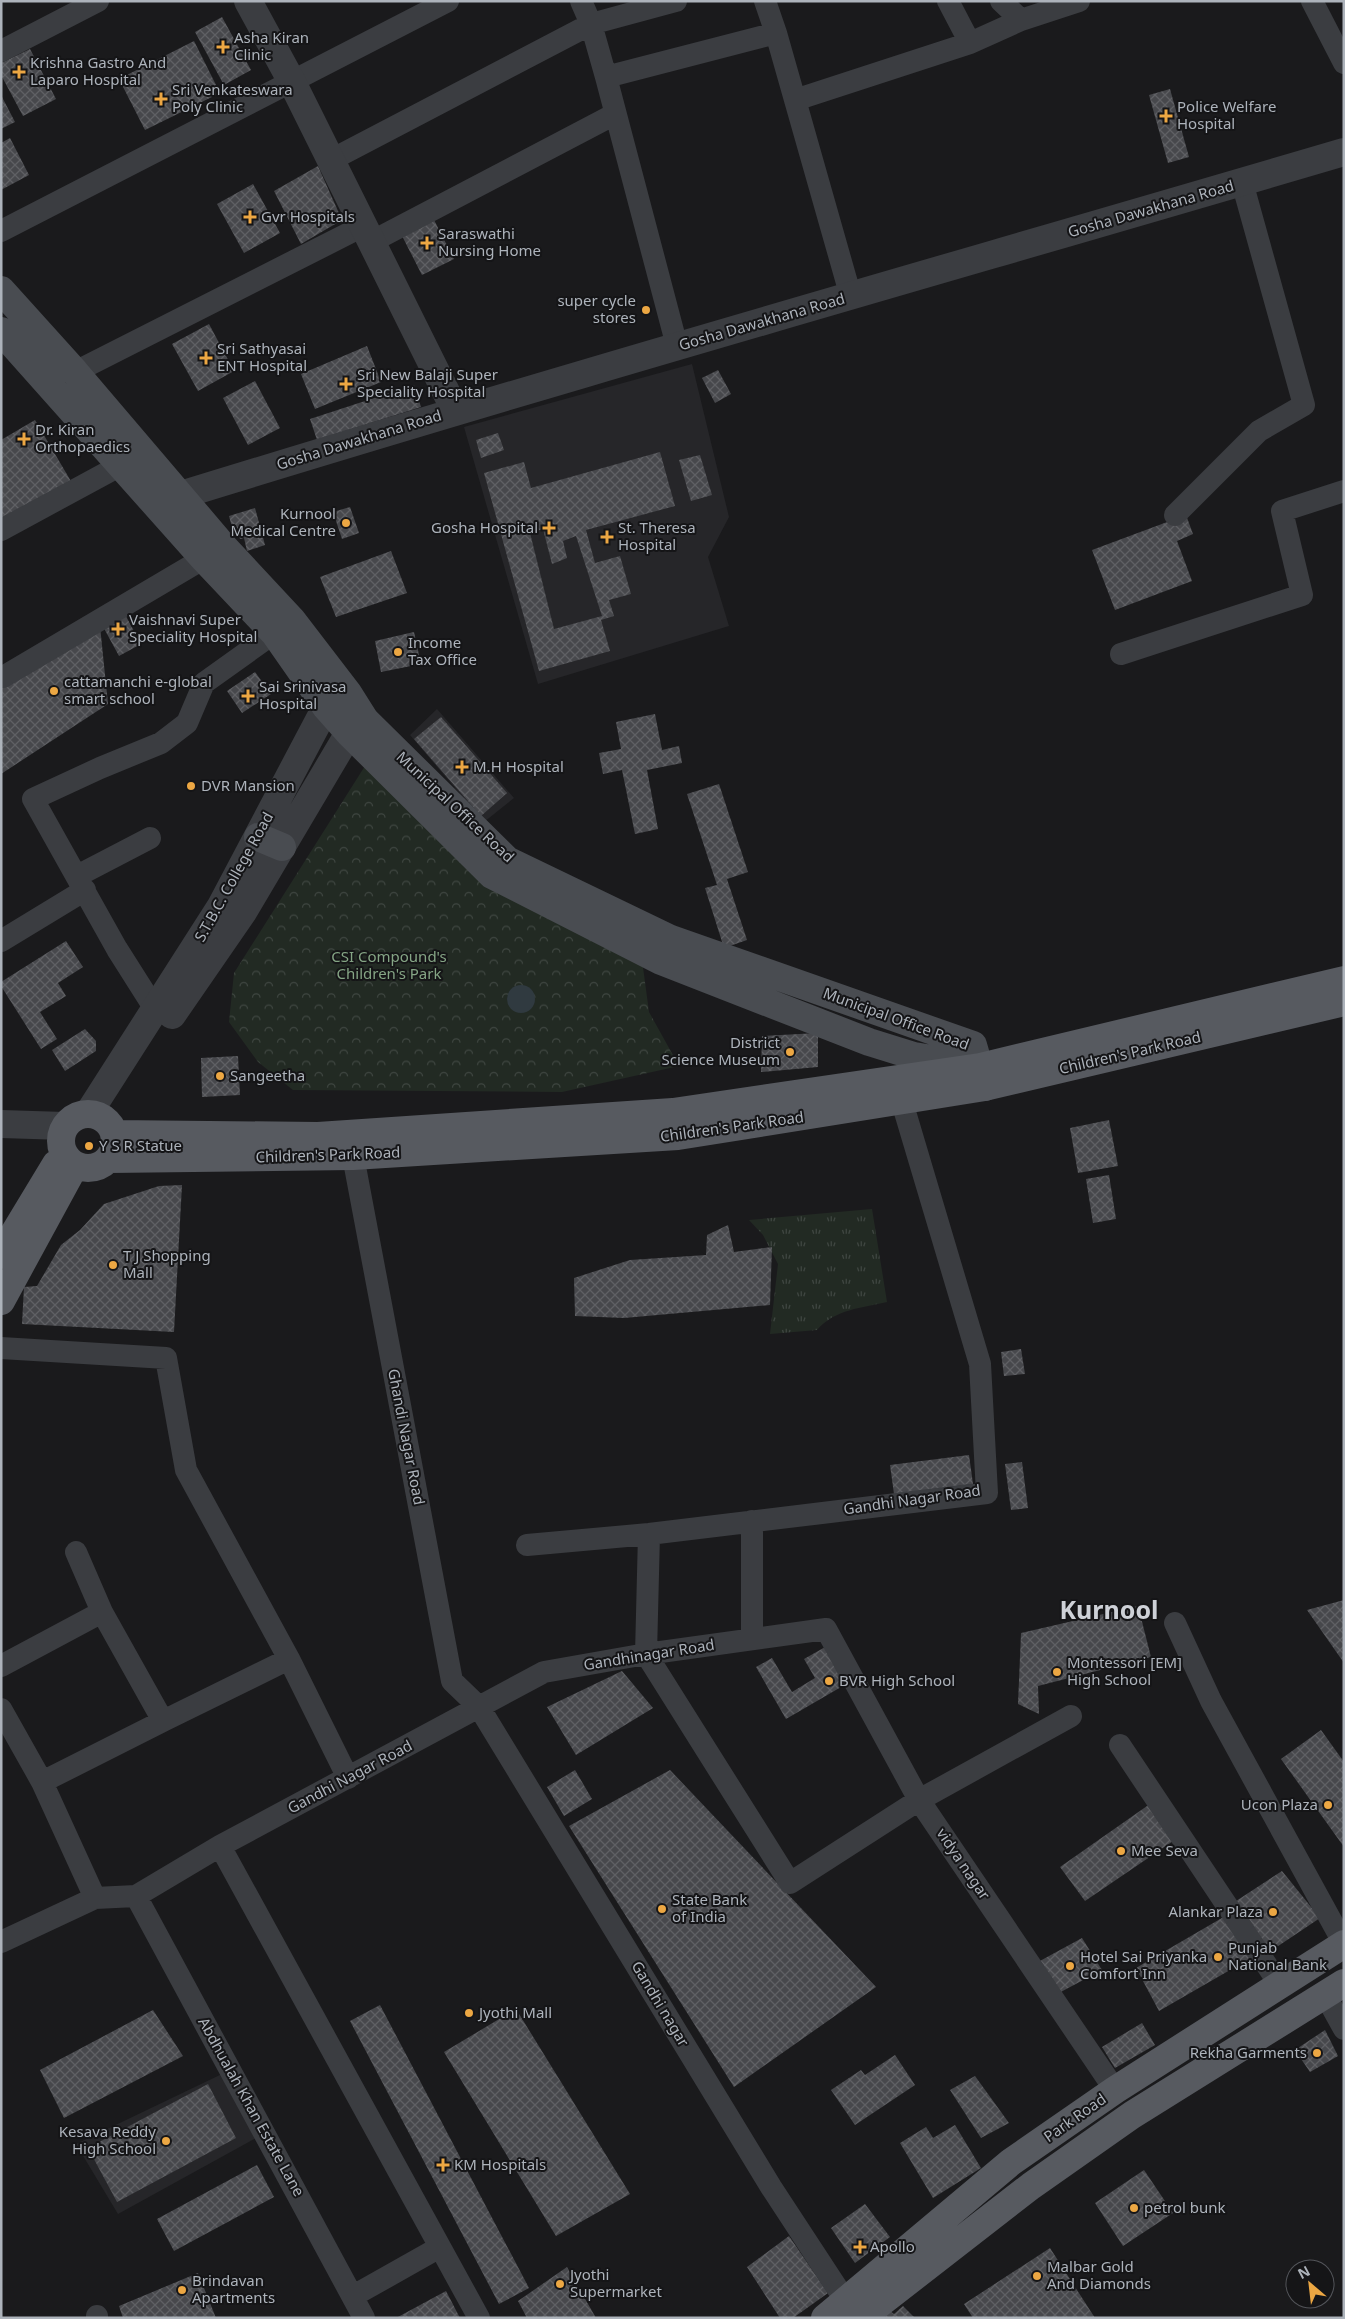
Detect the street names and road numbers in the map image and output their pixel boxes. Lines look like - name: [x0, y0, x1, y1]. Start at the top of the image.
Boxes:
- street label: Gosha Dawakhana Road: [1065, 175, 1236, 241]
- street label: Gosha Dawakhana Road: [676, 288, 847, 354]
- street label: Gosha Dawakhana Road: [274, 404, 444, 474]
- street label: Municipal Office Road: [393, 746, 519, 866]
- street label: S.T.B.C. College Road: [189, 808, 277, 945]
- street label: Municipal Office Road: [821, 982, 972, 1054]
- street label: Children's Park Road: [1057, 1026, 1203, 1078]
- street label: Children's Park Road: [659, 1106, 805, 1146]
- street label: Children's Park Road: [255, 1141, 401, 1167]
- street label: Ghandi Nagar Road: [384, 1367, 430, 1507]
- street label: Gandhi Nagar Road: [842, 1479, 982, 1519]
- street label: Gandhinagar Road: [582, 1634, 716, 1674]
- street label: Gandhi Nagar Road: [284, 1735, 415, 1817]
- street label: vidya nagar: [933, 1824, 995, 1903]
- street label: Gandhi nagar: [627, 1957, 694, 2050]
- street label: Abdhualah Khan Estate Lane: [194, 2013, 310, 2200]
- street label: Park Road: [1039, 2088, 1110, 2146]

